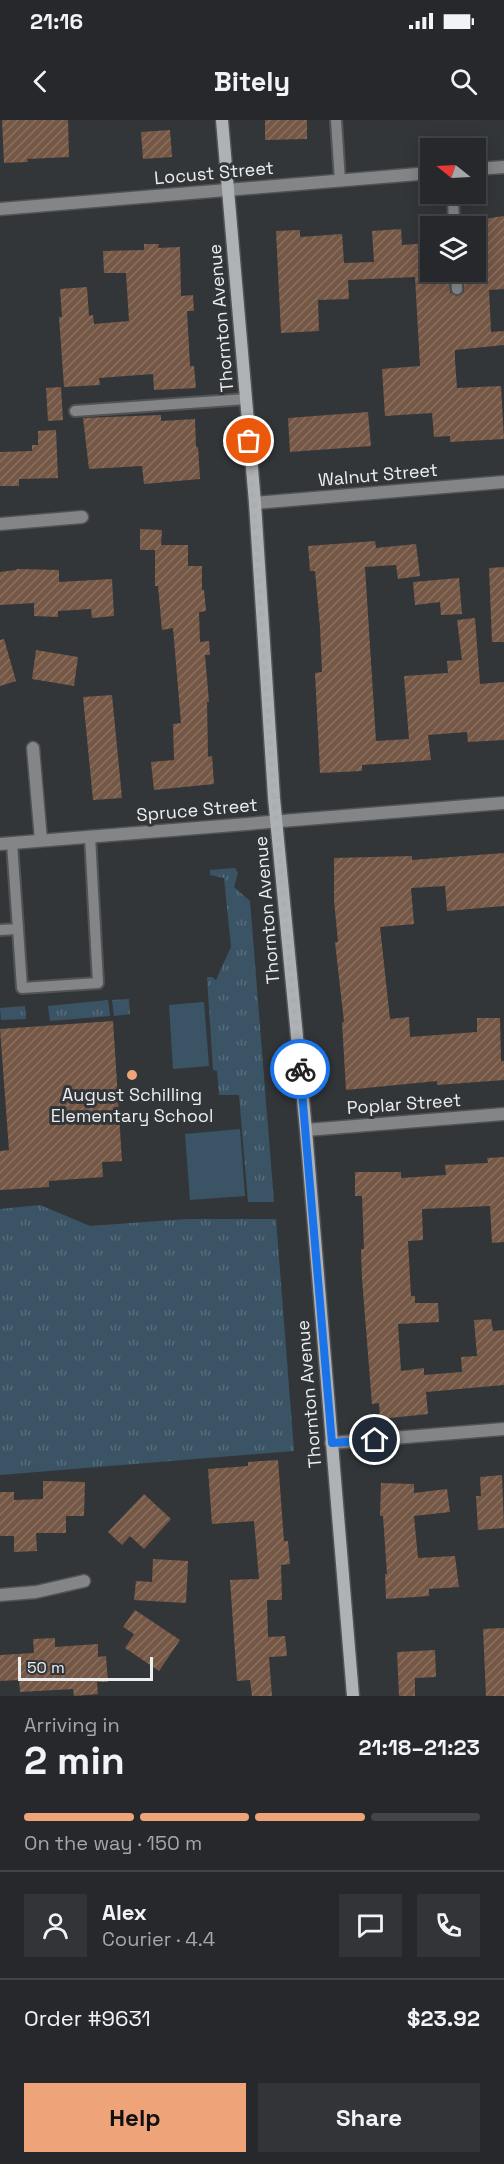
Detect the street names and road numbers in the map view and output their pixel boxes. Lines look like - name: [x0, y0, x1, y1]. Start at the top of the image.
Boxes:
- street label: Locust Street: [153, 156, 275, 189]
- street label: Thornton Avenue: [203, 243, 238, 393]
- street label: Walnut Street: [317, 458, 439, 491]
- street label: Spruce Street: [135, 793, 258, 826]
- street label: Thornton Avenue: [249, 835, 284, 985]
- street label: Poplar Street: [346, 1088, 462, 1119]
- street label: Thornton Avenue: [291, 1319, 326, 1469]

